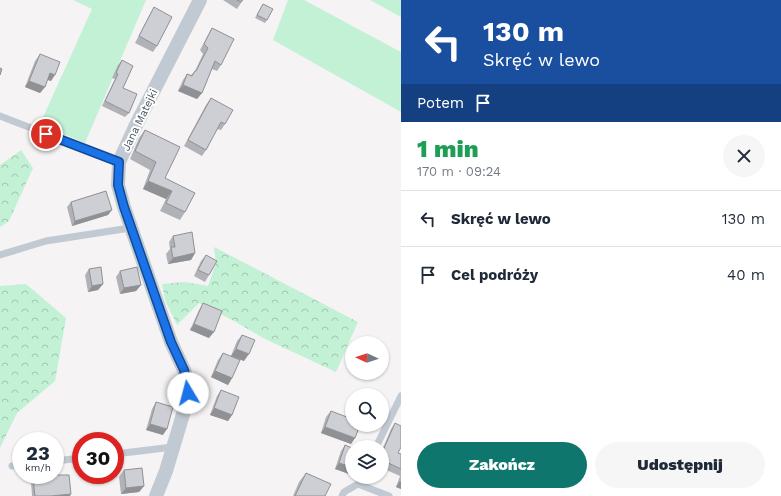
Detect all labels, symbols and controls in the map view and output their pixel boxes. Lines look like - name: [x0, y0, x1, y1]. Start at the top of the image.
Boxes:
- text: 130 m: [483, 15, 564, 48]
- icon: left: [417, 16, 469, 68]
- text: Skręć w lewo: [483, 49, 600, 70]
- street label: Jana Matejki: [119, 87, 161, 153]
- icon: arrive: [472, 92, 494, 114]
- text: Potem: [417, 94, 464, 112]
- pin: [29, 117, 63, 151]
- icon: arrive: [35, 123, 57, 145]
- text: 1 min: [417, 135, 479, 163]
- button: close: [723, 135, 765, 177]
- text: 170 m · 09:24: [417, 164, 501, 179]
- icon: left: [417, 208, 439, 230]
- text: Skręć w lewo: [451, 210, 551, 228]
- text: 130 m: [722, 210, 765, 228]
- icon: arrive: [417, 264, 439, 286]
- text: Cel podróży: [451, 266, 538, 284]
- text: 40 m: [727, 266, 765, 284]
- north arrow: [345, 336, 389, 380]
- map controls: [345, 336, 389, 484]
- position arrow: [167, 372, 209, 414]
- button: search: [345, 388, 389, 432]
- speed limit sign: 30: [72, 432, 124, 484]
- button: layers: [345, 440, 389, 484]
- text: 23: [26, 441, 50, 465]
- button: Zakończ: [417, 442, 587, 488]
- button: Udostępnij: [595, 442, 765, 488]
- text: km/h: [25, 462, 51, 473]

